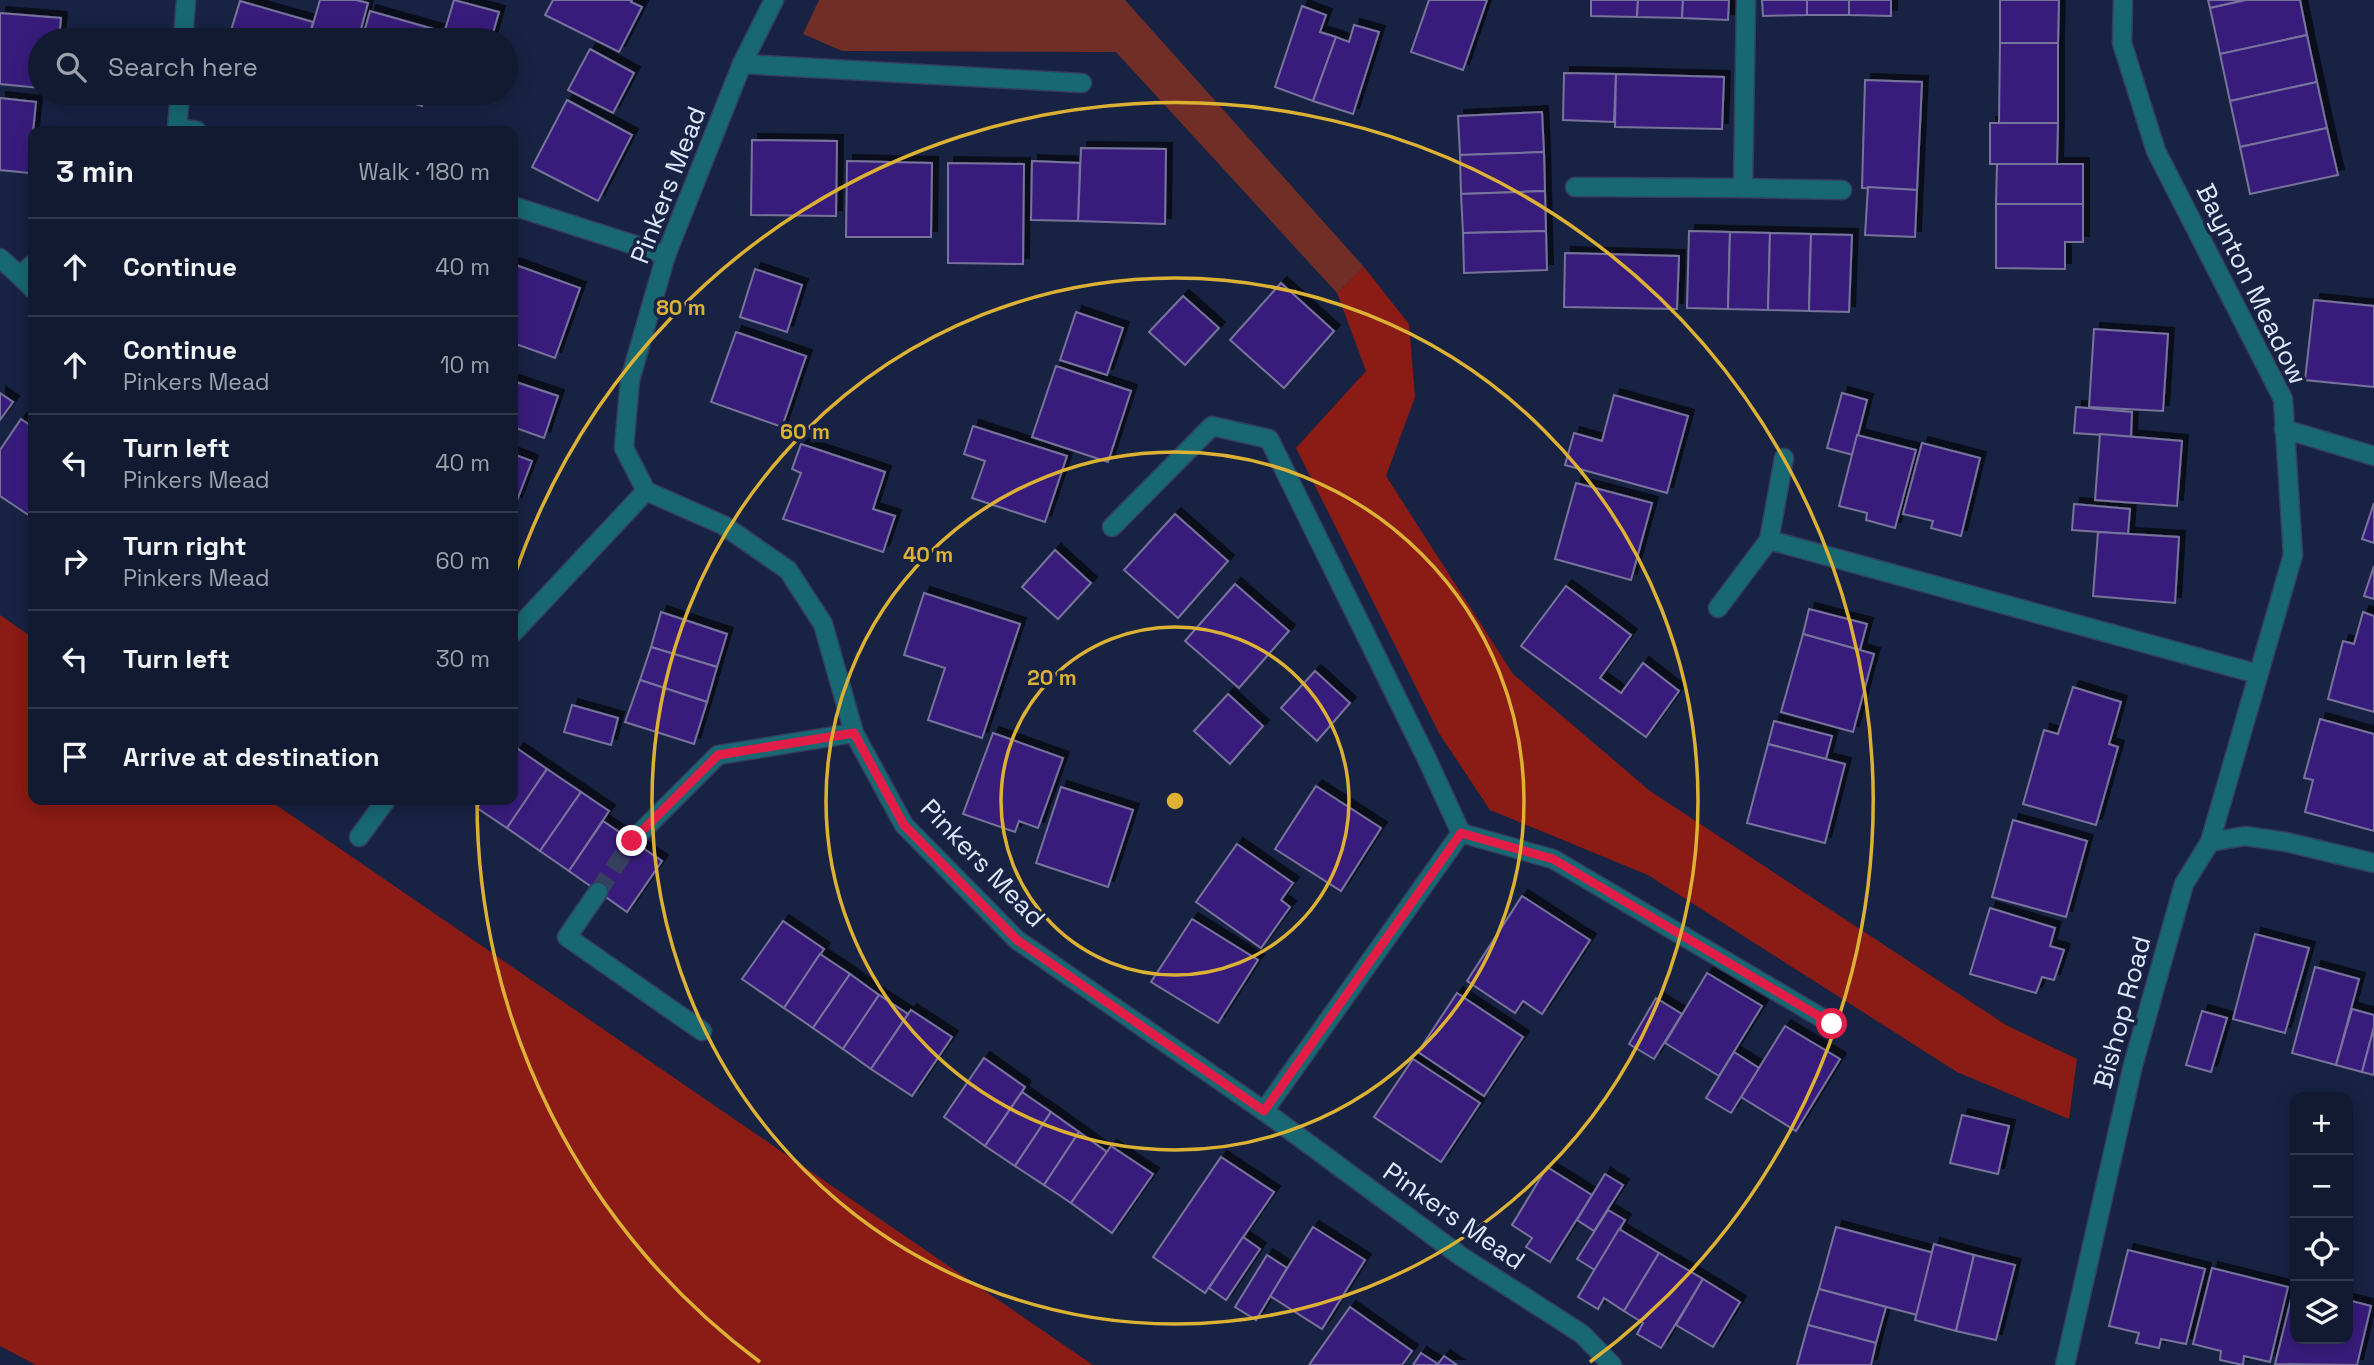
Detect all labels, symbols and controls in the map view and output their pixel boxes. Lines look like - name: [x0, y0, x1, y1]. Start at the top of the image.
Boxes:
- search box: [28, 28, 518, 105]
- icon: search: [52, 48, 90, 86]
- text: Search here: [108, 50, 258, 84]
- street label: Pinkers Mead: [622, 102, 714, 268]
- text: 3 min: [56, 152, 134, 191]
- text: Walk · 180 m: [358, 157, 490, 187]
- street label: Baynton Meadow: [2189, 178, 2315, 390]
- icon: ahead: [56, 248, 94, 286]
- text: Continue: [123, 250, 237, 284]
- text: 40 m: [435, 252, 490, 282]
- text: 80 m: [656, 294, 706, 321]
- text: Continue: [123, 333, 237, 367]
- icon: ahead: [56, 346, 94, 384]
- text: 10 m: [440, 350, 490, 380]
- text: Pinkers Mead: [123, 367, 270, 397]
- text: 60 m: [780, 418, 830, 445]
- text: Turn left: [123, 431, 230, 465]
- icon: left: [56, 444, 94, 482]
- text: 40 m: [435, 448, 490, 478]
- text: Pinkers Mead: [123, 465, 270, 495]
- text: Turn right: [123, 529, 247, 563]
- text: 40 m: [903, 541, 953, 568]
- icon: right: [56, 542, 94, 580]
- text: 60 m: [435, 546, 490, 576]
- text: Pinkers Mead: [123, 563, 270, 593]
- icon: left: [56, 640, 94, 678]
- text: Turn left: [123, 642, 230, 676]
- text: 30 m: [436, 644, 490, 674]
- text: 20 m: [1027, 664, 1077, 691]
- icon: arrive: [56, 738, 94, 776]
- text: Arrive at destination: [123, 740, 380, 774]
- centre of rings: [1163, 789, 1187, 813]
- street label: Pinkers Mead: [913, 792, 1053, 934]
- route end: [616, 825, 647, 856]
- street label: Bishop Road: [2085, 932, 2159, 1092]
- route start: [1816, 1008, 1847, 1039]
- map controls: [2290, 1092, 2353, 1344]
- button: +: [2290, 1092, 2353, 1155]
- street label: Pinkers Mead: [1376, 1155, 1532, 1277]
- button: −: [2290, 1155, 2353, 1218]
- button: locate: [2290, 1218, 2353, 1281]
- button: layers: [2290, 1281, 2353, 1344]

